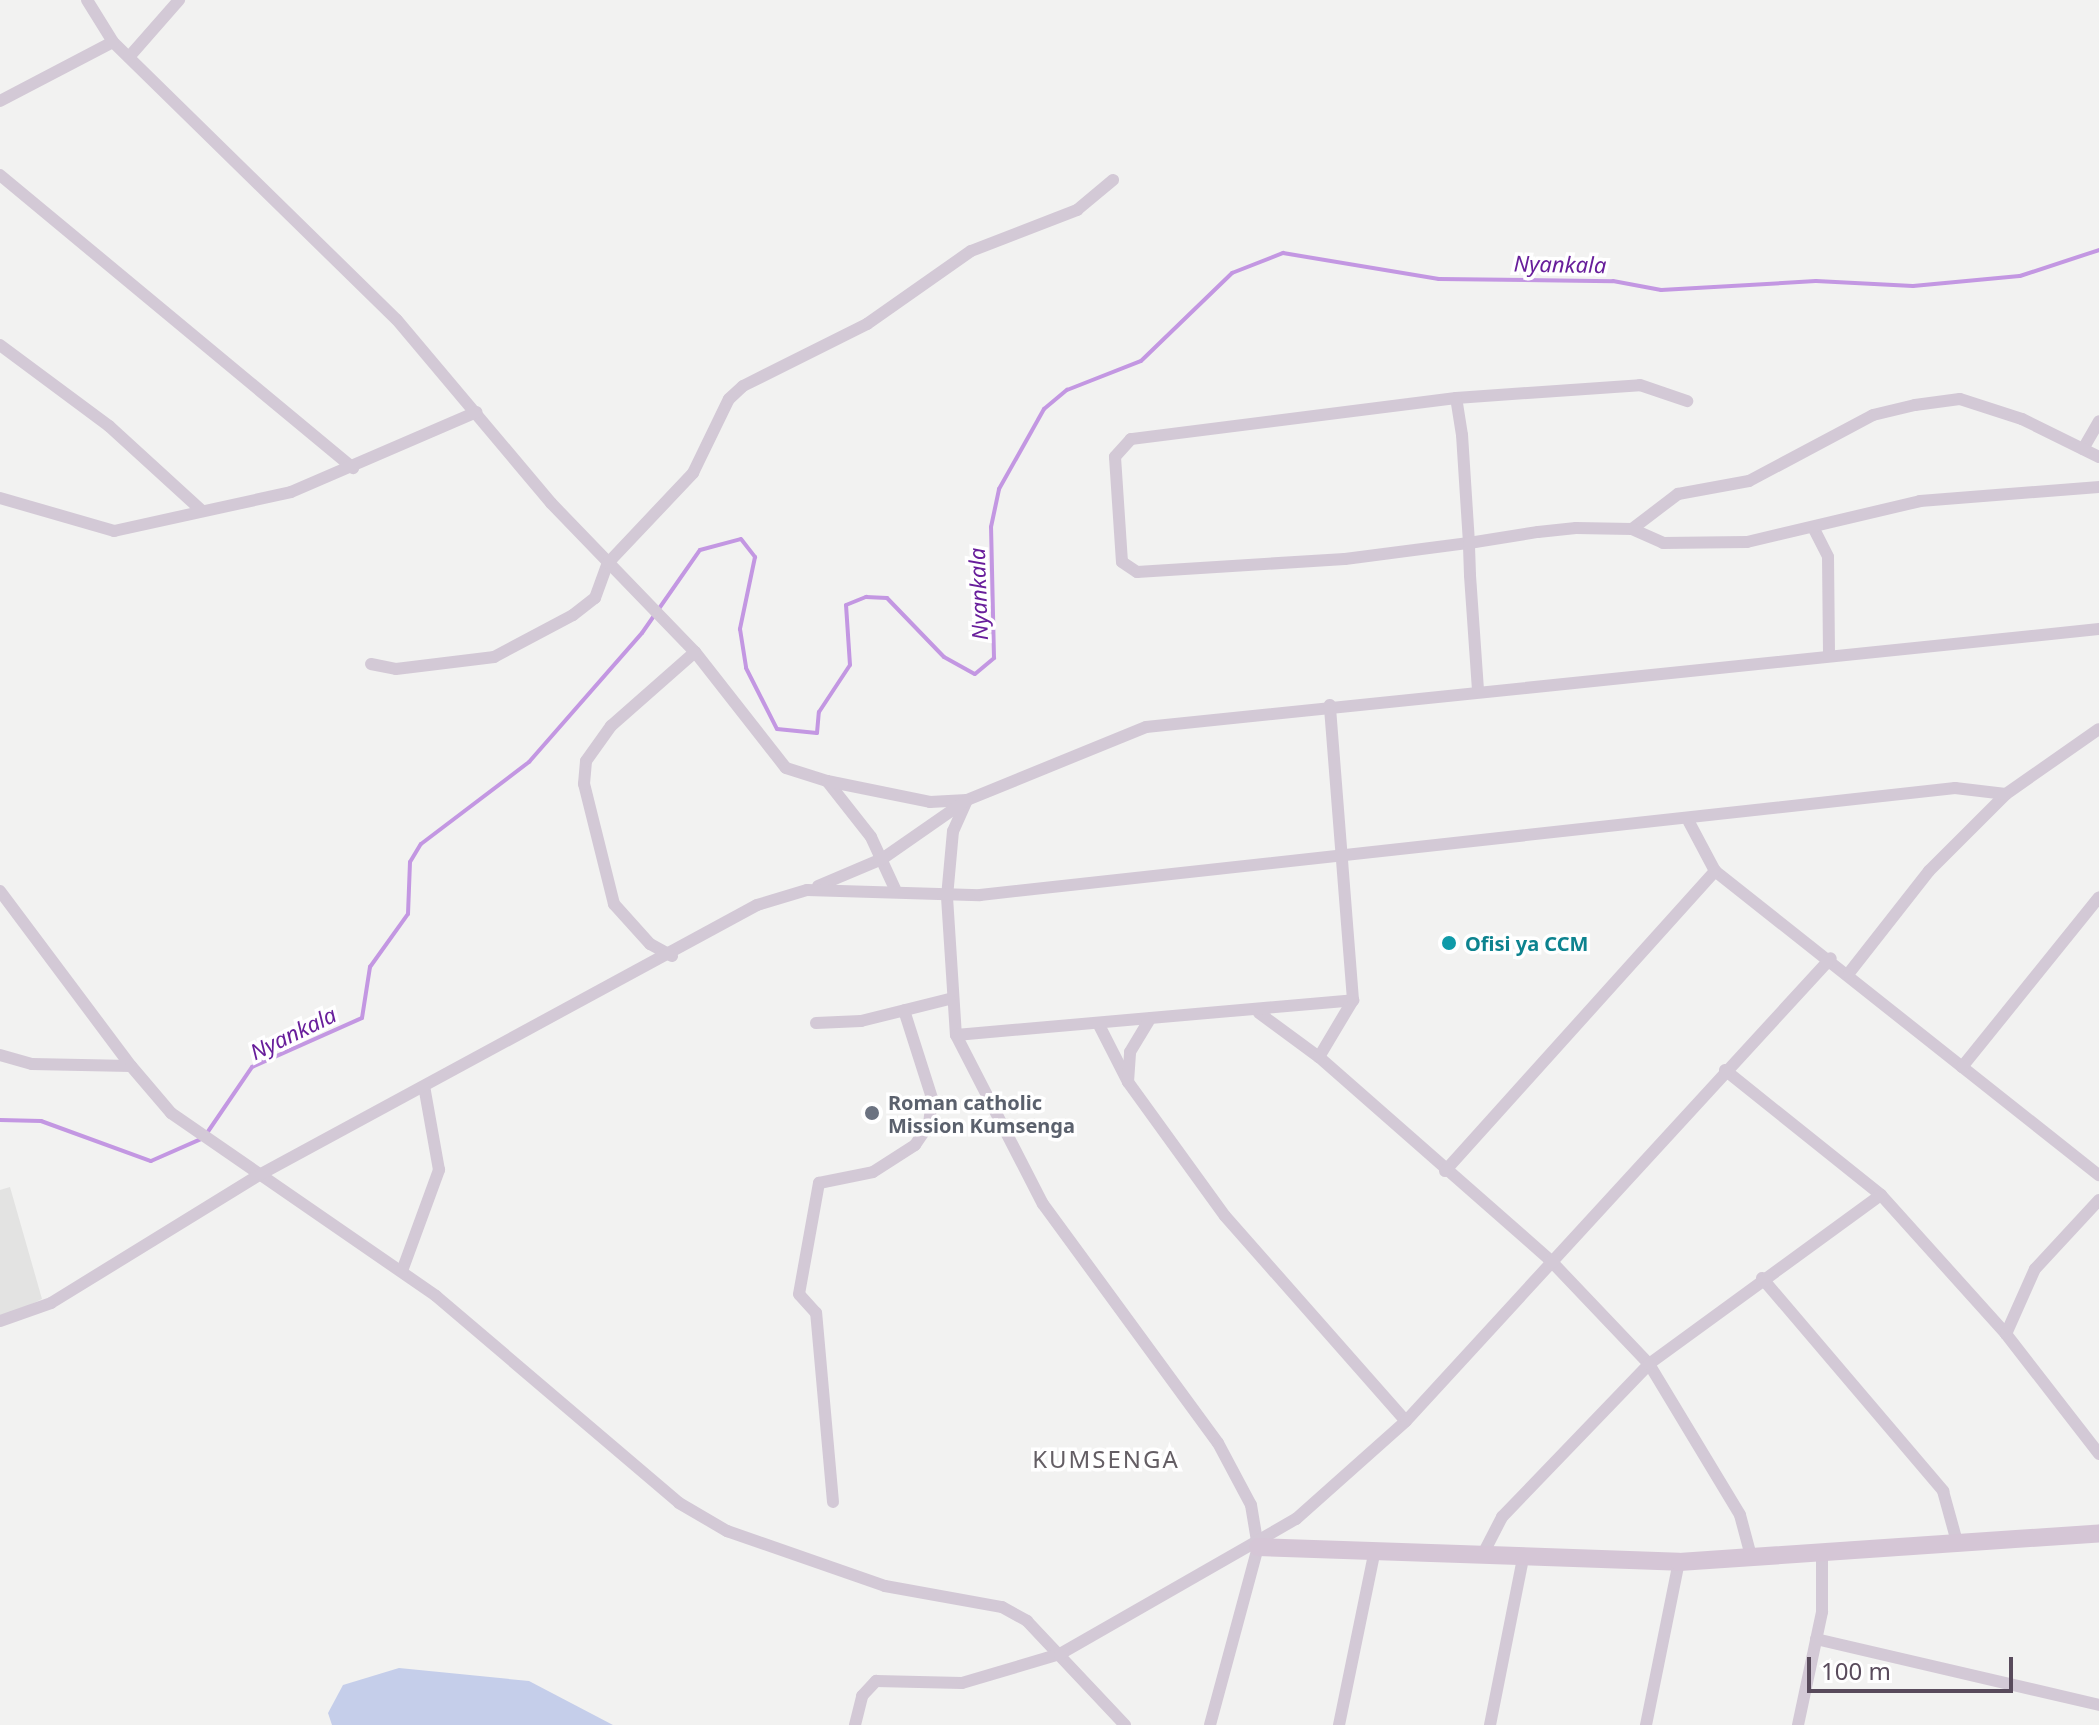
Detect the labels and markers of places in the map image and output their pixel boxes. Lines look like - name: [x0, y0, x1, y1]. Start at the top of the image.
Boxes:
- place label: Ofisi ya CCM: [1465, 931, 1588, 955]
- marker: Ofisi ya CCM: [1440, 934, 1458, 952]
- place label: Roman catholic Mission Kumsenga: [888, 1090, 1075, 1137]
- marker: Roman catholic Mission Kumsenga: [863, 1104, 881, 1122]

